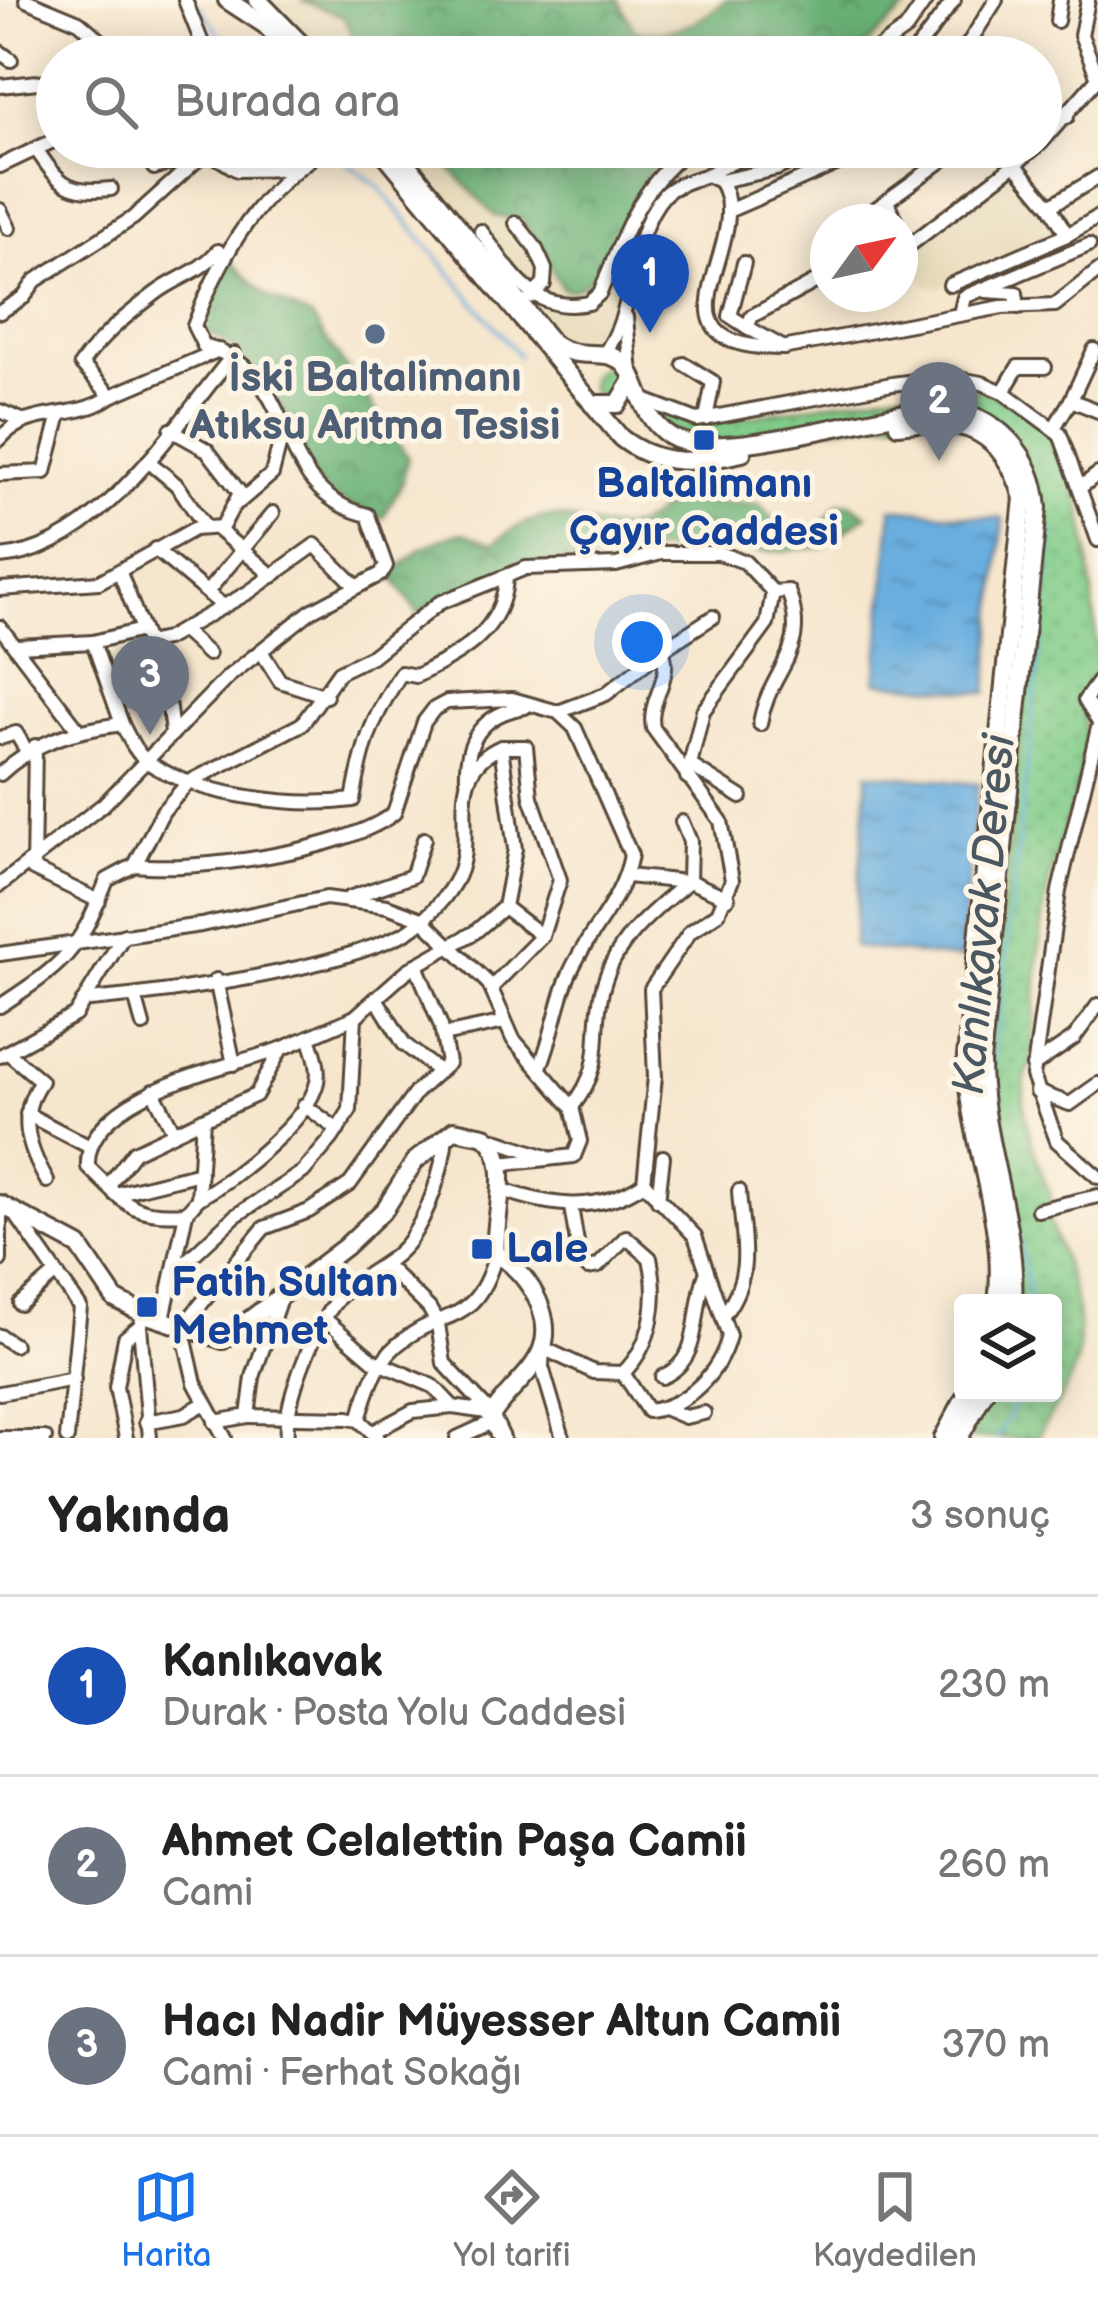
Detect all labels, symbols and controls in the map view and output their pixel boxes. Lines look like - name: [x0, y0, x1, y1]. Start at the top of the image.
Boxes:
- search box: [36, 36, 1062, 168]
- icon: search: [78, 69, 144, 135]
- text: Burada ara: [174, 75, 400, 130]
- north arrow: [810, 204, 918, 312]
- pin: 1: [611, 234, 689, 333]
- marker: İski Baltalimanı Atıksu Arıtma Tesisi: [362, 321, 388, 347]
- place label: İski Baltalimanı Atıksu Arıtma Tesisi: [189, 351, 560, 452]
- pin: 2: [900, 362, 978, 461]
- marker: Baltalimanı Çayır Caddesi: [691, 427, 717, 453]
- place label: Baltalimanı Çayır Caddesi: [569, 459, 839, 558]
- your location: [612, 612, 672, 672]
- pin: 3: [111, 636, 189, 735]
- water label: Kanlıkavak Deresi: [942, 730, 1028, 1097]
- place label: Lale: [506, 1224, 588, 1275]
- marker: Lale: [469, 1236, 495, 1262]
- place label: Fatih Sultan Mehmet: [171, 1258, 399, 1357]
- marker: Fatih Sultan Mehmet: [134, 1294, 160, 1320]
- map controls: [954, 1294, 1062, 1402]
- button: layers: [954, 1294, 1062, 1402]
- text: Yakında: [48, 1486, 231, 1547]
- text: 3 sonuç: [910, 1493, 1050, 1540]
- text: Kanlıkavak: [162, 1635, 383, 1690]
- text: 1: [79, 1662, 95, 1709]
- text: 230 m: [938, 1662, 1050, 1709]
- text: Durak · Posta Yolu Caddesi: [162, 1690, 626, 1737]
- text: Ahmet Celalettin Paşa Camii: [162, 1815, 747, 1870]
- text: 2: [75, 1842, 99, 1889]
- text: 260 m: [937, 1842, 1050, 1889]
- text: Cami: [162, 1870, 253, 1917]
- text: Hacı Nadir Müyesser Altun Camii: [162, 1995, 841, 2050]
- text: 3: [76, 2022, 98, 2069]
- text: 370 m: [941, 2022, 1050, 2069]
- text: Cami · Ferhat Sokağı: [162, 2050, 521, 2097]
- tab: Harita: [121, 2164, 211, 2276]
- tab: Yol tarifi: [454, 2164, 571, 2276]
- tab: Kaydedilen: [813, 2164, 977, 2276]

